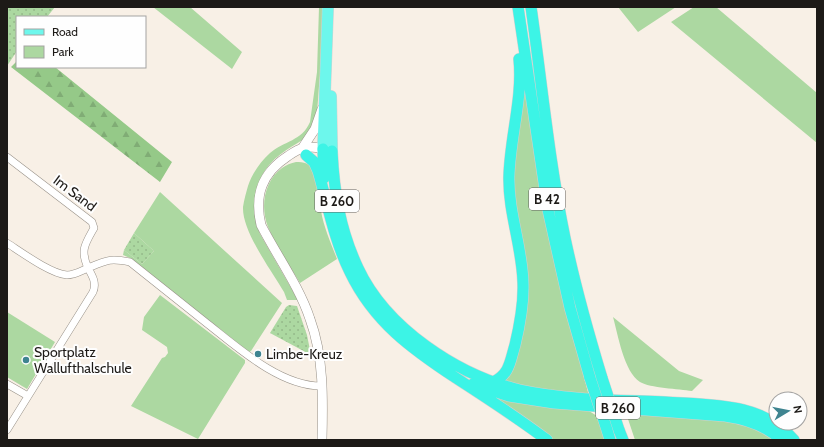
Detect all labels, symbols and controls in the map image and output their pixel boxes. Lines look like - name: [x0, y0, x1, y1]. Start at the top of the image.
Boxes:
- legend: [16, 16, 146, 68]
- text: Road: [52, 24, 78, 39]
- text: Park: [52, 44, 74, 59]
- street label: Im Sand: [50, 171, 100, 215]
- road number: B 42: [529, 188, 565, 210]
- road number: B 260: [315, 190, 359, 212]
- place label: Sportplatz Wallufthalschule: [34, 343, 132, 377]
- place label: Limbe-Kreuz: [266, 345, 343, 363]
- marker: Limbe-Kreuz: [253, 349, 263, 359]
- marker: Sportplatz Wallufthalschule: [21, 355, 31, 365]
- north arrow: [768, 391, 808, 431]
- road number: B 260: [596, 397, 640, 419]
- text: N: [790, 404, 805, 414]

